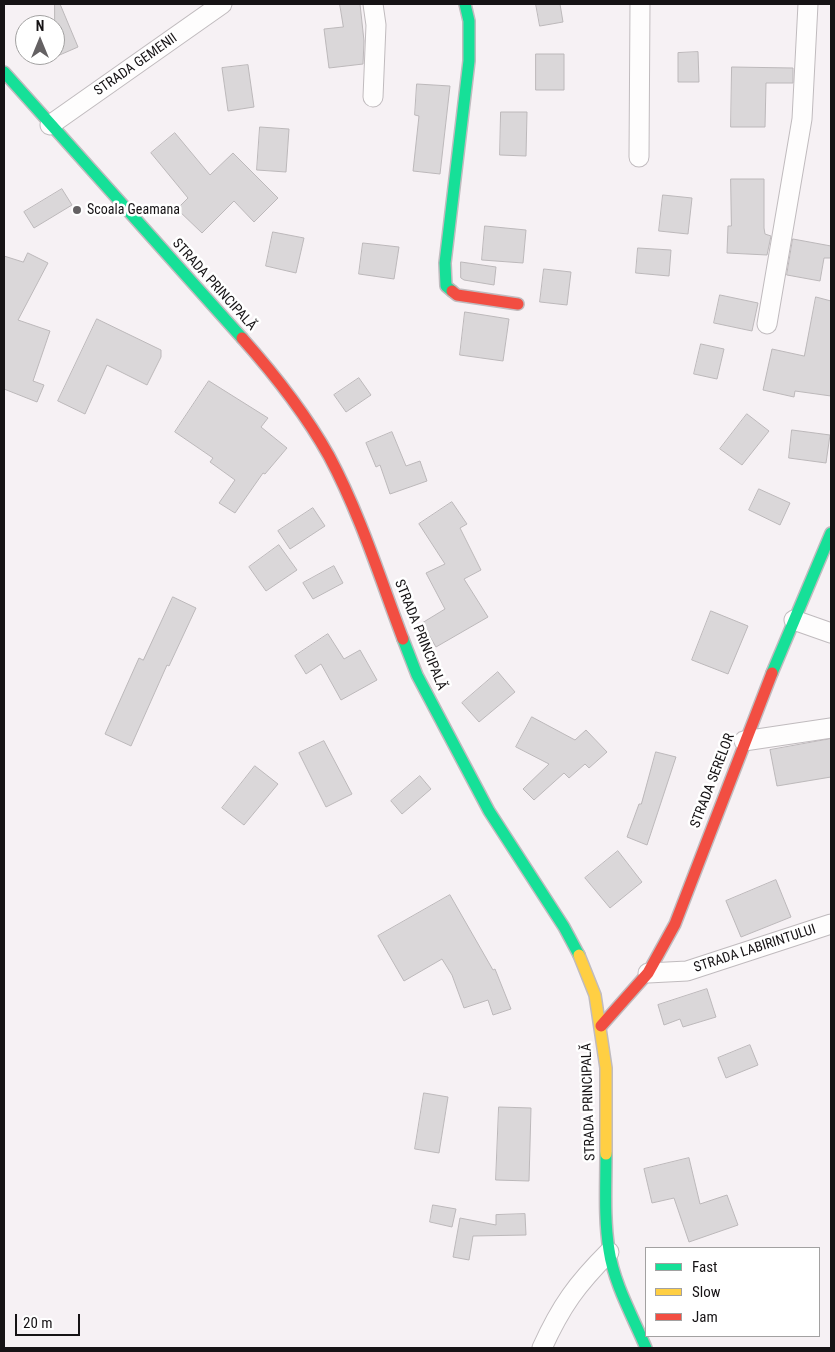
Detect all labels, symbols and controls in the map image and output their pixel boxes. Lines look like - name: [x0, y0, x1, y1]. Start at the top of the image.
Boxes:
- north arrow: [15, 15, 65, 65]
- text: N: [36, 18, 44, 34]
- street label: STRADA GEMENII: [91, 30, 181, 100]
- place label: Scoala Geamana: [87, 202, 180, 218]
- marker: Scoala Geamana: [71, 204, 83, 216]
- street label: STRADA PRINCIPALĂ: [168, 236, 260, 334]
- street label: STRADA PRINCIPALĂ: [390, 577, 450, 693]
- street label: STRADA SERELOR: [687, 731, 739, 831]
- street label: STRADA LABIRINTULUI: [692, 921, 818, 977]
- street label: STRADA PRINCIPALĂ: [579, 1043, 599, 1161]
- legend: [645, 1247, 820, 1337]
- text: Fast: [692, 1258, 717, 1276]
- text: Slow: [692, 1283, 721, 1301]
- scale bar: [18, 1304, 82, 1336]
- text: Jam: [692, 1308, 718, 1326]
- text: 20 m: [23, 1314, 53, 1332]

